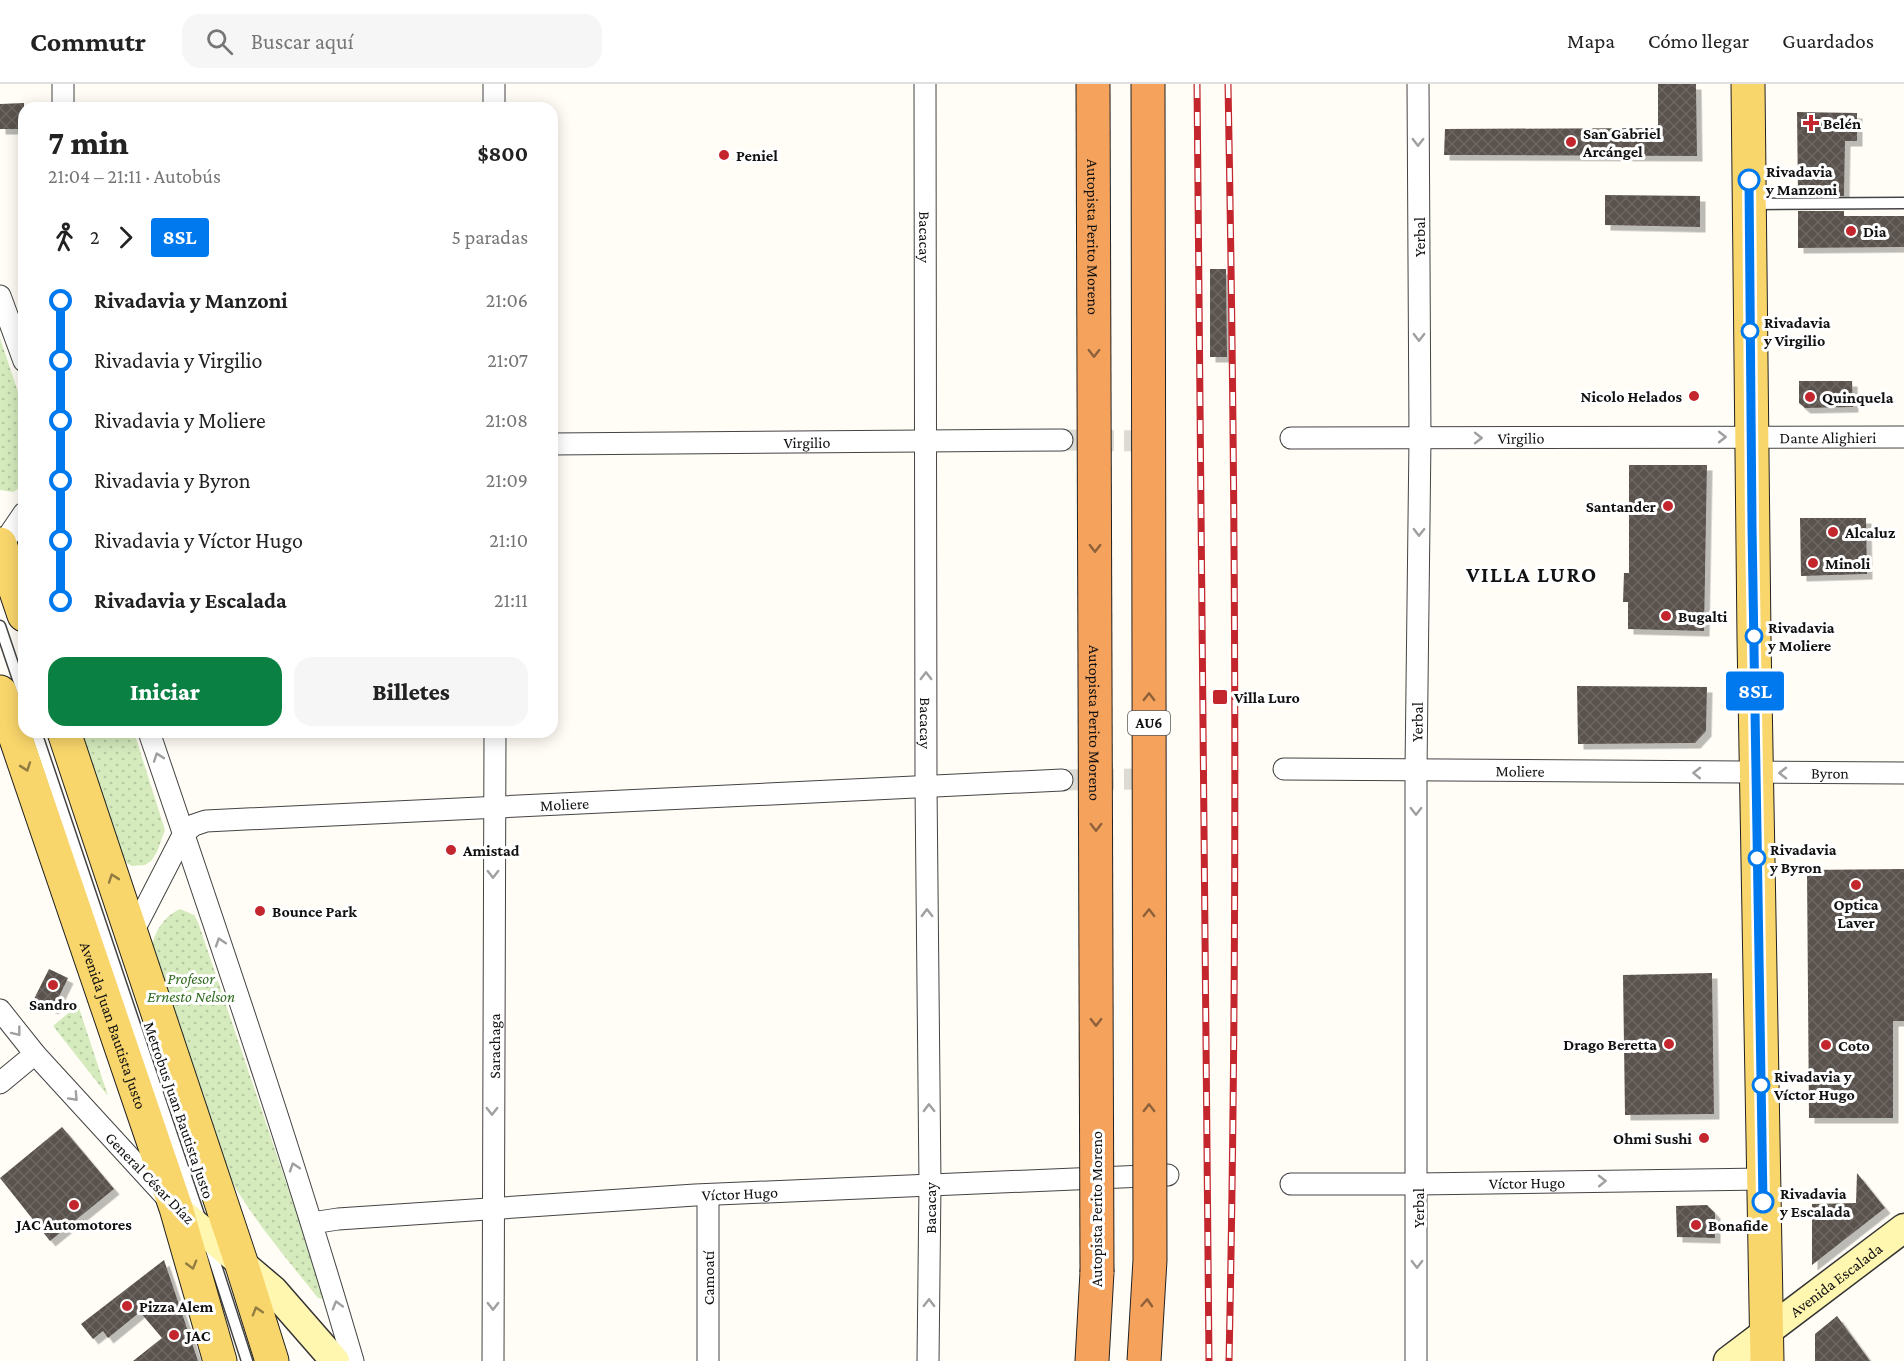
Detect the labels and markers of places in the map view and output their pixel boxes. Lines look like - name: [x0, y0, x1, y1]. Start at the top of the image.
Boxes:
- place label: Belén: [1823, 115, 1861, 132]
- marker: Belén: [1804, 116, 1818, 130]
- place label: San Gabriel Arcángel: [1582, 125, 1661, 160]
- marker: San Gabriel Arcángel: [1564, 135, 1578, 149]
- place label: Peniel: [736, 147, 778, 164]
- marker: Peniel: [717, 148, 731, 162]
- place label: Rivadavia y Manzoni: [1765, 163, 1838, 198]
- marker: Rivadavia y Manzoni: [1738, 169, 1760, 191]
- place label: Dia: [1863, 223, 1887, 240]
- marker: Dia: [1844, 224, 1858, 238]
- place label: Rivadavia y Virgilio: [1763, 314, 1831, 349]
- marker: Rivadavia y Virgilio: [1741, 322, 1759, 340]
- place label: Nicolo Helados: [1581, 388, 1682, 405]
- marker: Nicolo Helados: [1687, 389, 1701, 403]
- place label: Quinquela: [1822, 389, 1894, 406]
- marker: Quinquela: [1803, 390, 1817, 404]
- place label: Santander: [1586, 498, 1657, 515]
- marker: Santander: [1661, 499, 1675, 513]
- place label: Alcaluz: [1844, 524, 1896, 541]
- marker: Alcaluz: [1826, 525, 1840, 539]
- place label: Minoli: [1825, 555, 1871, 572]
- marker: Minoli: [1806, 556, 1820, 570]
- place label: Bugalti: [1678, 608, 1728, 625]
- marker: Bugalti: [1659, 609, 1673, 623]
- place label: Rivadavia y Moliere: [1767, 619, 1835, 654]
- marker: Rivadavia y Moliere: [1745, 627, 1763, 645]
- marker: Villa Luro: [1211, 688, 1229, 706]
- place label: Villa Luro: [1233, 689, 1300, 706]
- place label: Rivadavia y Byron: [1769, 841, 1837, 876]
- place label: Amistad: [462, 842, 520, 859]
- marker: Amistad: [444, 843, 458, 857]
- marker: Rivadavia y Byron: [1748, 849, 1766, 867]
- marker: Optica Laver: [1849, 878, 1863, 892]
- place label: Optica Laver: [1833, 896, 1879, 931]
- place label: Bounce Park: [272, 903, 357, 920]
- marker: Bounce Park: [253, 904, 267, 918]
- marker: Sandro: [46, 978, 60, 992]
- place label: Sandro: [29, 996, 77, 1013]
- place label: Drago Beretta: [1563, 1036, 1657, 1053]
- marker: Drago Beretta: [1662, 1037, 1676, 1051]
- place label: Coto: [1838, 1037, 1870, 1054]
- marker: Coto: [1819, 1038, 1833, 1052]
- place label: Rivadavia y Víctor Hugo: [1773, 1068, 1855, 1103]
- marker: Rivadavia y Víctor Hugo: [1752, 1076, 1770, 1094]
- place label: Ohmi Sushi: [1613, 1130, 1692, 1147]
- marker: Ohmi Sushi: [1697, 1131, 1711, 1145]
- place label: Rivadavia y Escalada: [1779, 1185, 1851, 1220]
- marker: Rivadavia y Escalada: [1752, 1191, 1774, 1213]
- marker: JAC Automotores: [67, 1198, 81, 1212]
- place label: JAC Automotores: [14, 1216, 132, 1233]
- place label: Bonafide: [1708, 1217, 1769, 1234]
- marker: Bonafide: [1689, 1218, 1703, 1232]
- place label: Pizza Alem: [139, 1298, 214, 1315]
- marker: Pizza Alem: [120, 1299, 134, 1313]
- place label: JAC: [184, 1327, 211, 1344]
- marker: JAC: [167, 1328, 181, 1342]

